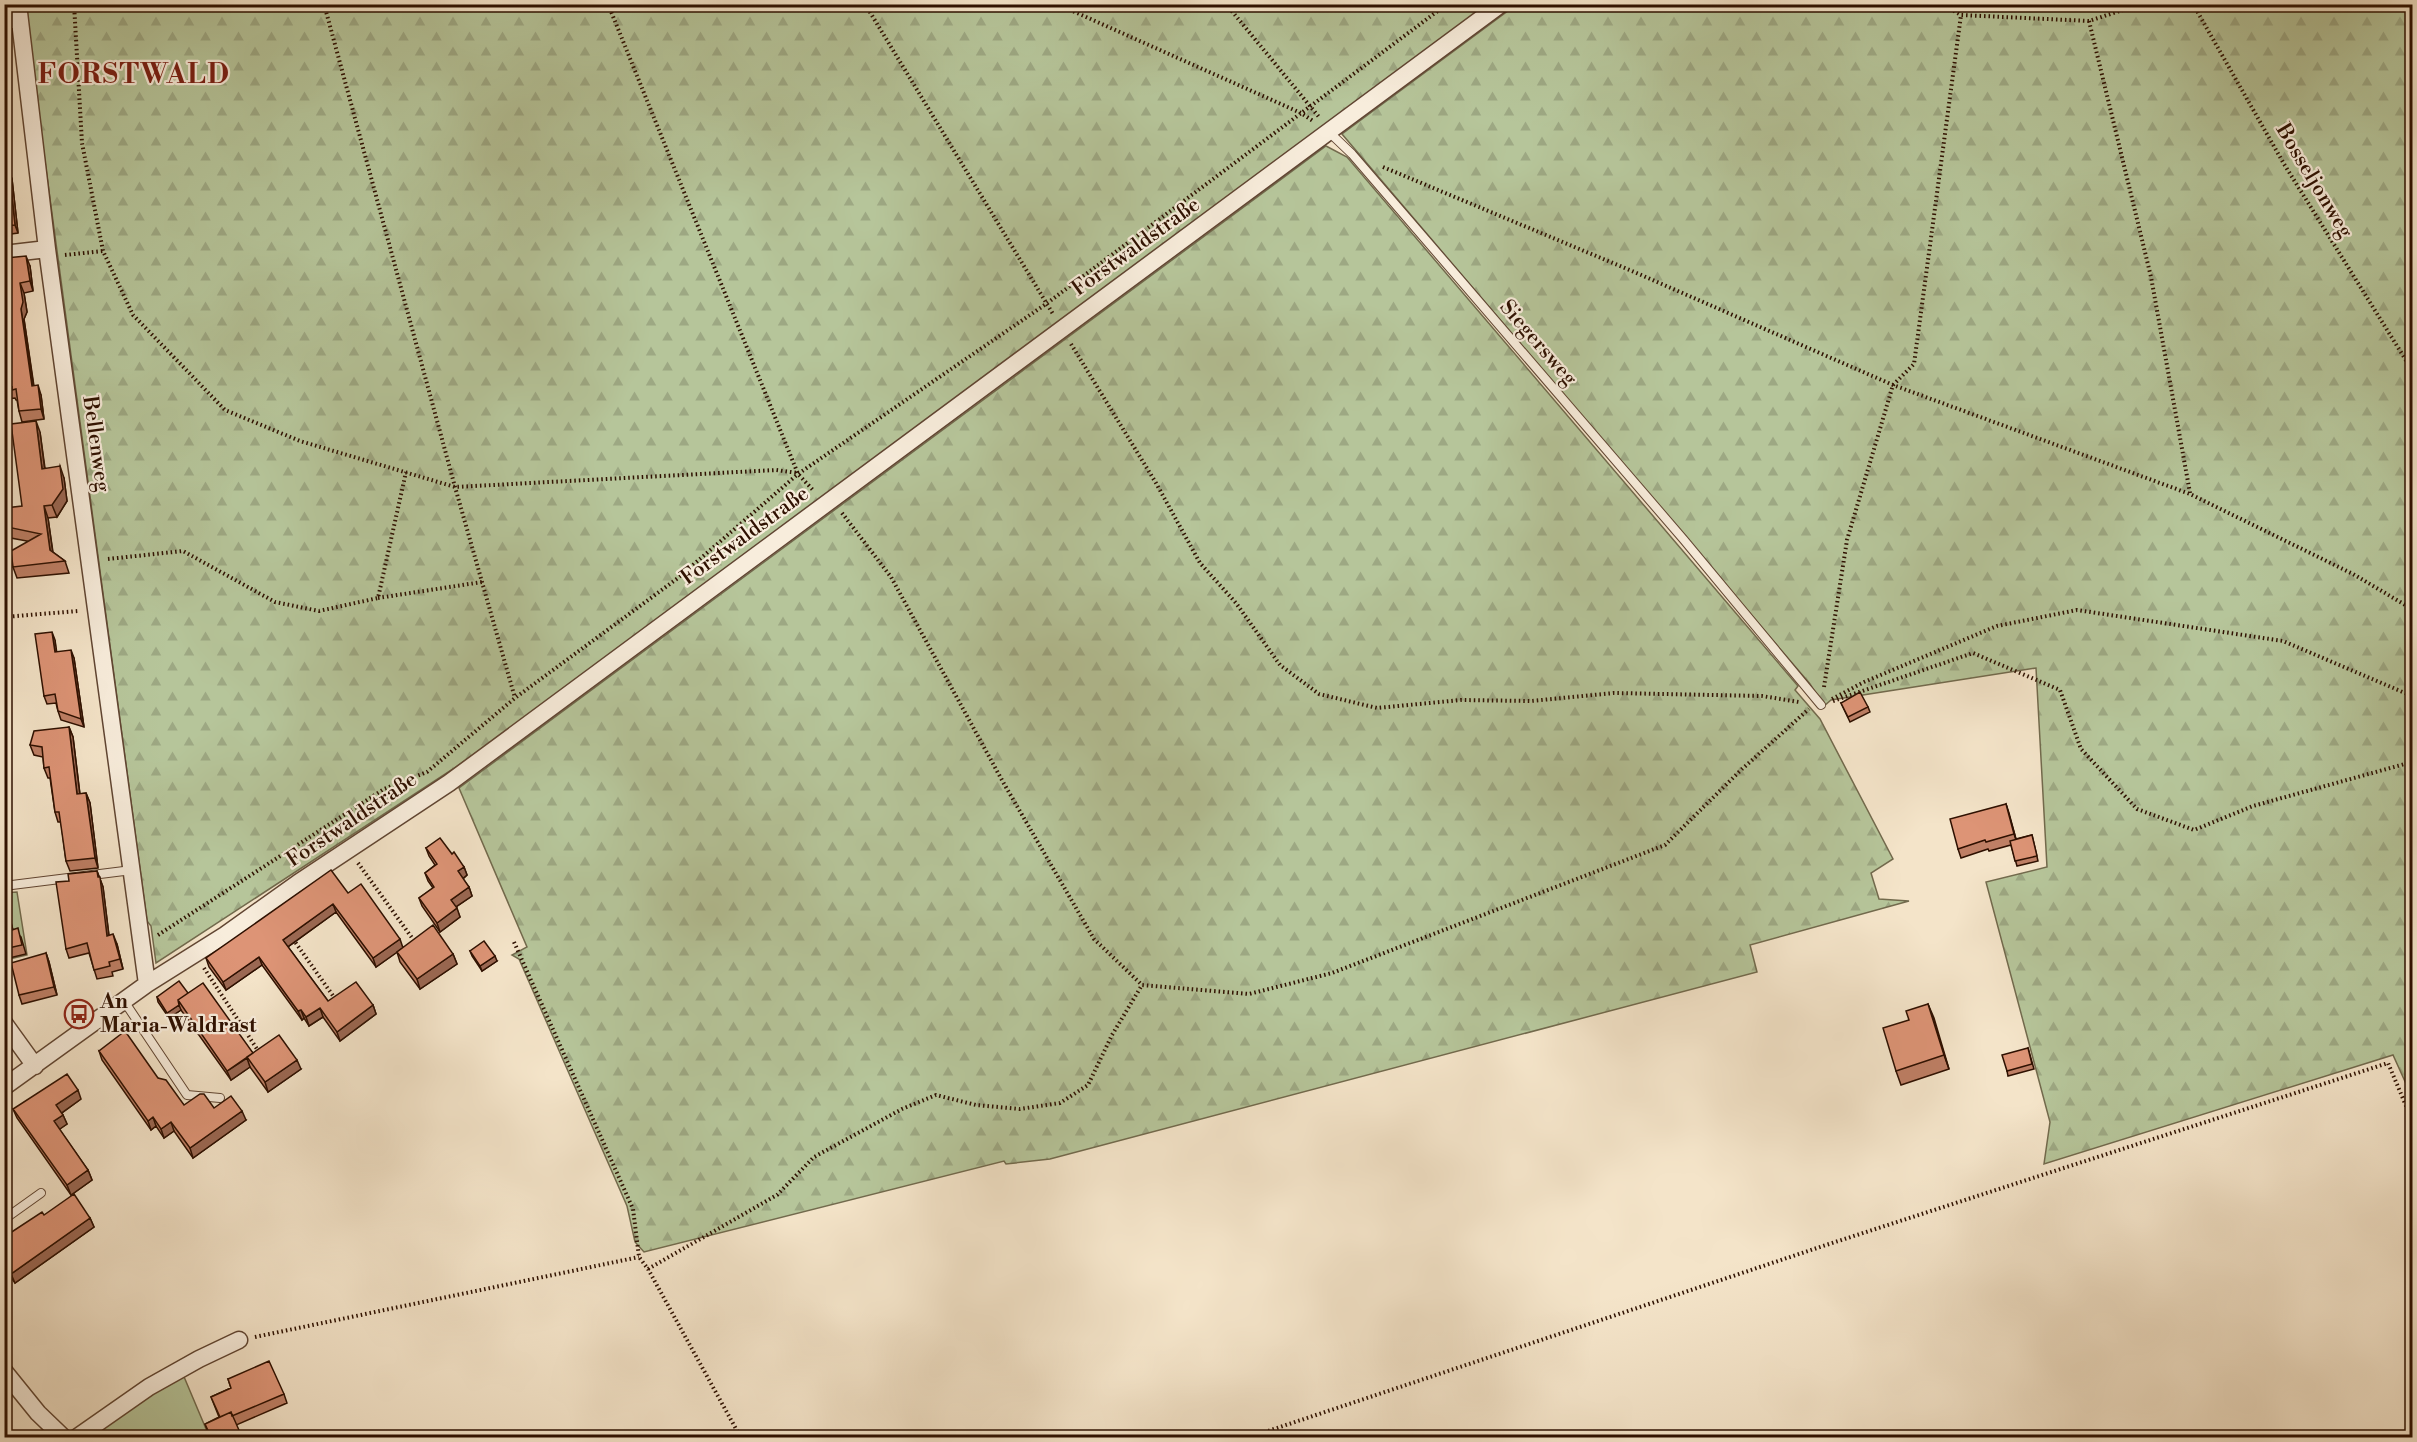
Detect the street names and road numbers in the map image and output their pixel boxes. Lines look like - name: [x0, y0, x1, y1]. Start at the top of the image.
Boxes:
- street label: Bosseljonweg: [2269, 118, 2358, 243]
- street label: Forstwaldstraße: [1067, 192, 1205, 302]
- street label: Siegersweg: [1494, 295, 1582, 391]
- street label: Bellenweg: [76, 393, 116, 494]
- street label: Forstwaldstraße: [676, 481, 814, 591]
- street label: Forstwaldstraße: [282, 767, 422, 873]

